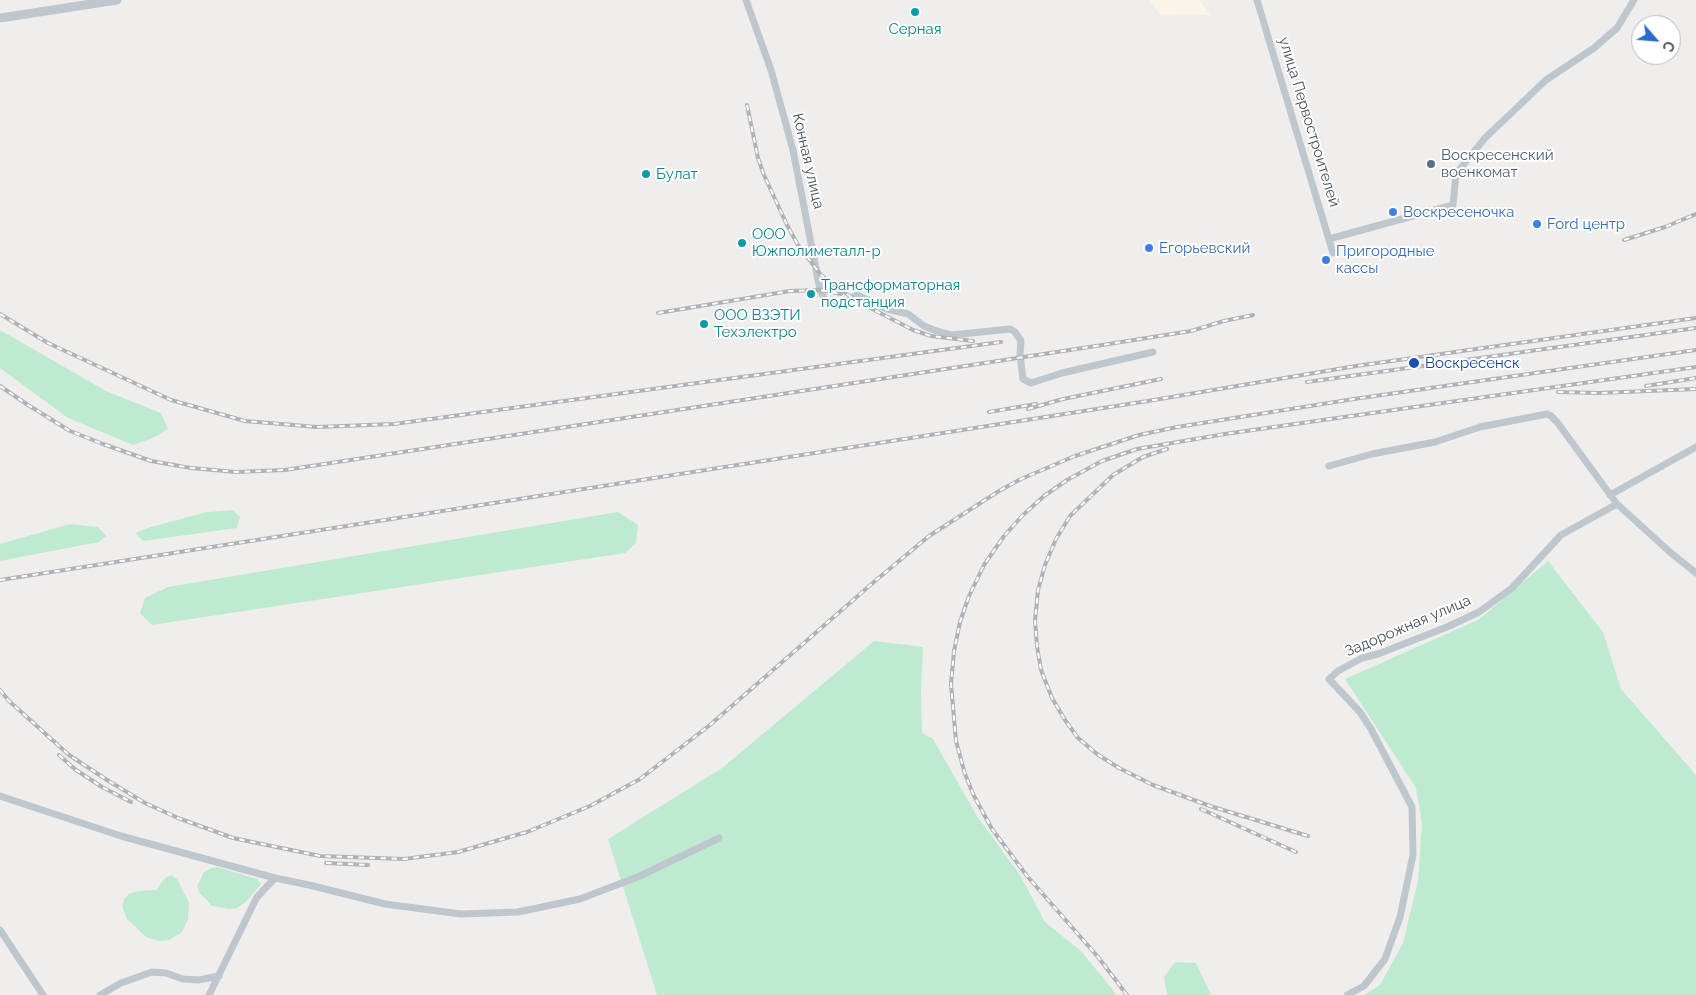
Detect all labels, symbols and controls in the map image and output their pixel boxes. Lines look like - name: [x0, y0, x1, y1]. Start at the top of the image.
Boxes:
- marker: Серная: [909, 6, 921, 18]
- north arrow: [1631, 15, 1681, 65]
- place label: Серная: [888, 20, 942, 38]
- street label: улица Первостроителей: [1275, 35, 1343, 209]
- text: С: [1659, 38, 1678, 54]
- street label: Конная улица: [788, 111, 828, 211]
- place label: Воскресенский военкомат: [1441, 146, 1554, 181]
- marker: Воскресенский военкомат: [1425, 158, 1437, 170]
- place label: Булат: [656, 165, 698, 183]
- marker: Булат: [640, 168, 652, 180]
- place label: Воскресеночка: [1403, 203, 1514, 221]
- marker: Воскресеночка: [1387, 206, 1399, 218]
- place label: Ford центр: [1547, 215, 1625, 233]
- marker: Ford центр: [1531, 218, 1543, 230]
- place label: ООО Южполиметалл-р: [752, 225, 881, 260]
- marker: ООО Южполиметалл-р: [736, 237, 748, 249]
- place label: Егорьевский: [1159, 239, 1250, 257]
- marker: Егорьевский: [1143, 242, 1155, 254]
- place label: Пригородные кассы: [1336, 242, 1434, 277]
- marker: Пригородные кассы: [1320, 254, 1332, 266]
- place label: Трансформаторная подстанция: [821, 276, 960, 311]
- marker: Трансформаторная подстанция: [805, 288, 817, 300]
- place label: ООО ВЗЭТИ Техэлектро: [714, 306, 801, 341]
- marker: ООО ВЗЭТИ Техэлектро: [698, 318, 710, 330]
- place label: Воскресенск: [1425, 354, 1520, 372]
- marker: Воскресенск: [1407, 356, 1421, 370]
- street label: Задорожная улица: [1342, 591, 1474, 661]

